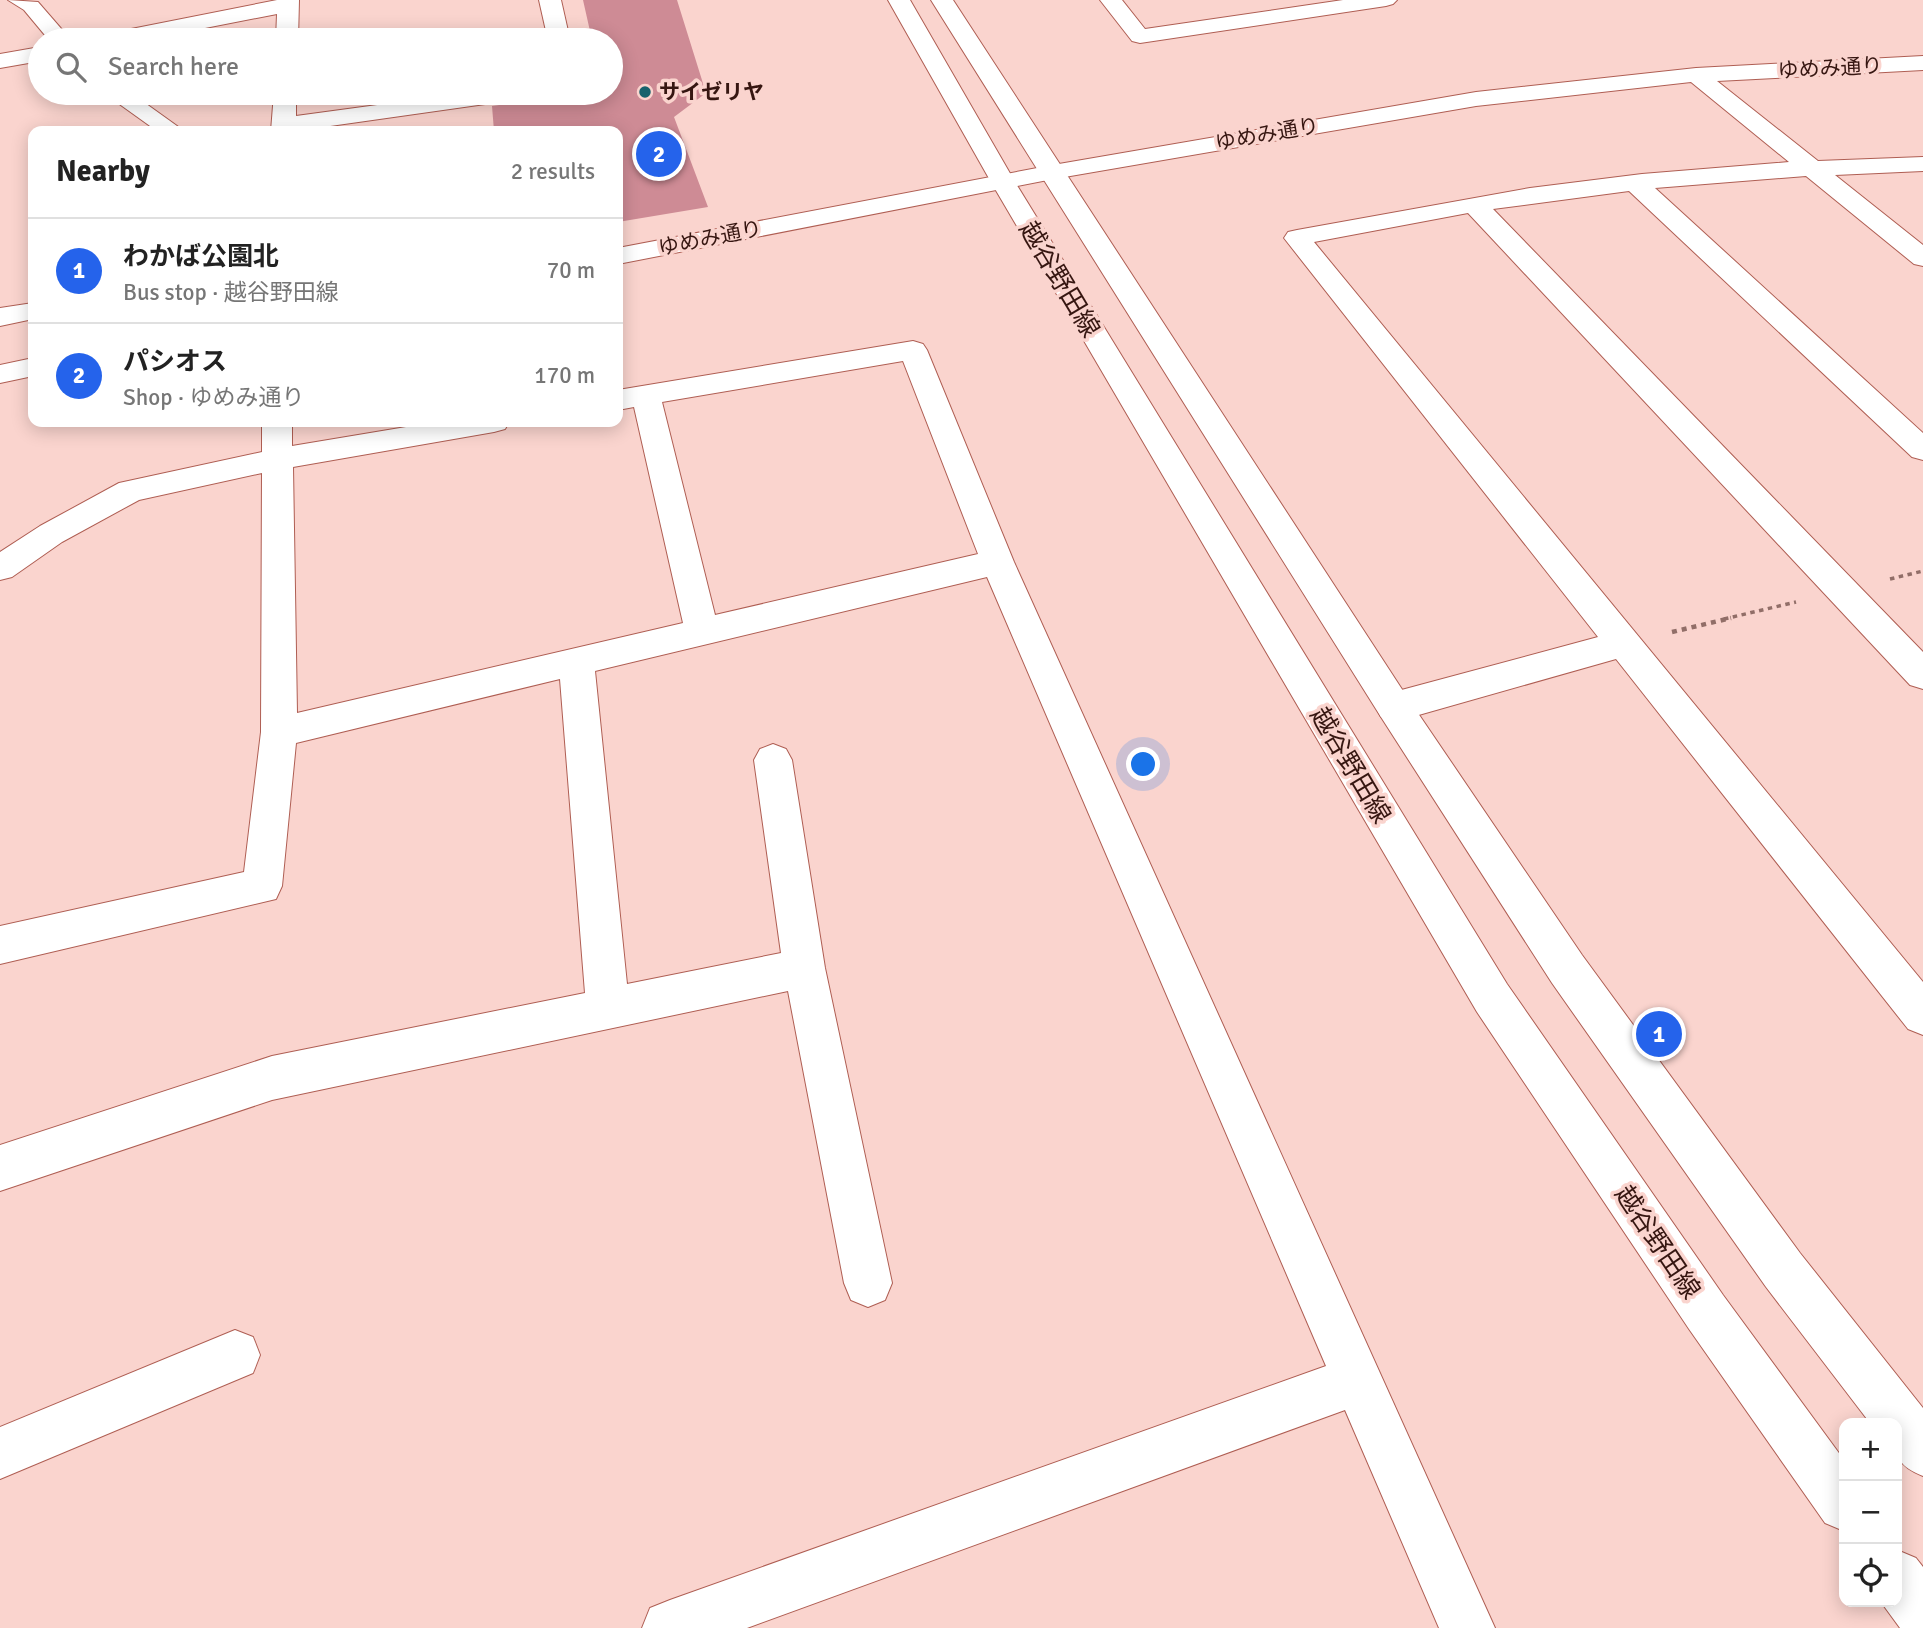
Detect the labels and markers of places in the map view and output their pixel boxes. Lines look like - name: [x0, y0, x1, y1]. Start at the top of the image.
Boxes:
- place label: サイゼリヤ: [659, 79, 764, 105]
- marker: サイゼリヤ: [637, 84, 653, 100]
- pin: 2: [636, 128, 682, 180]
- pin: 1: [1636, 1008, 1682, 1060]

